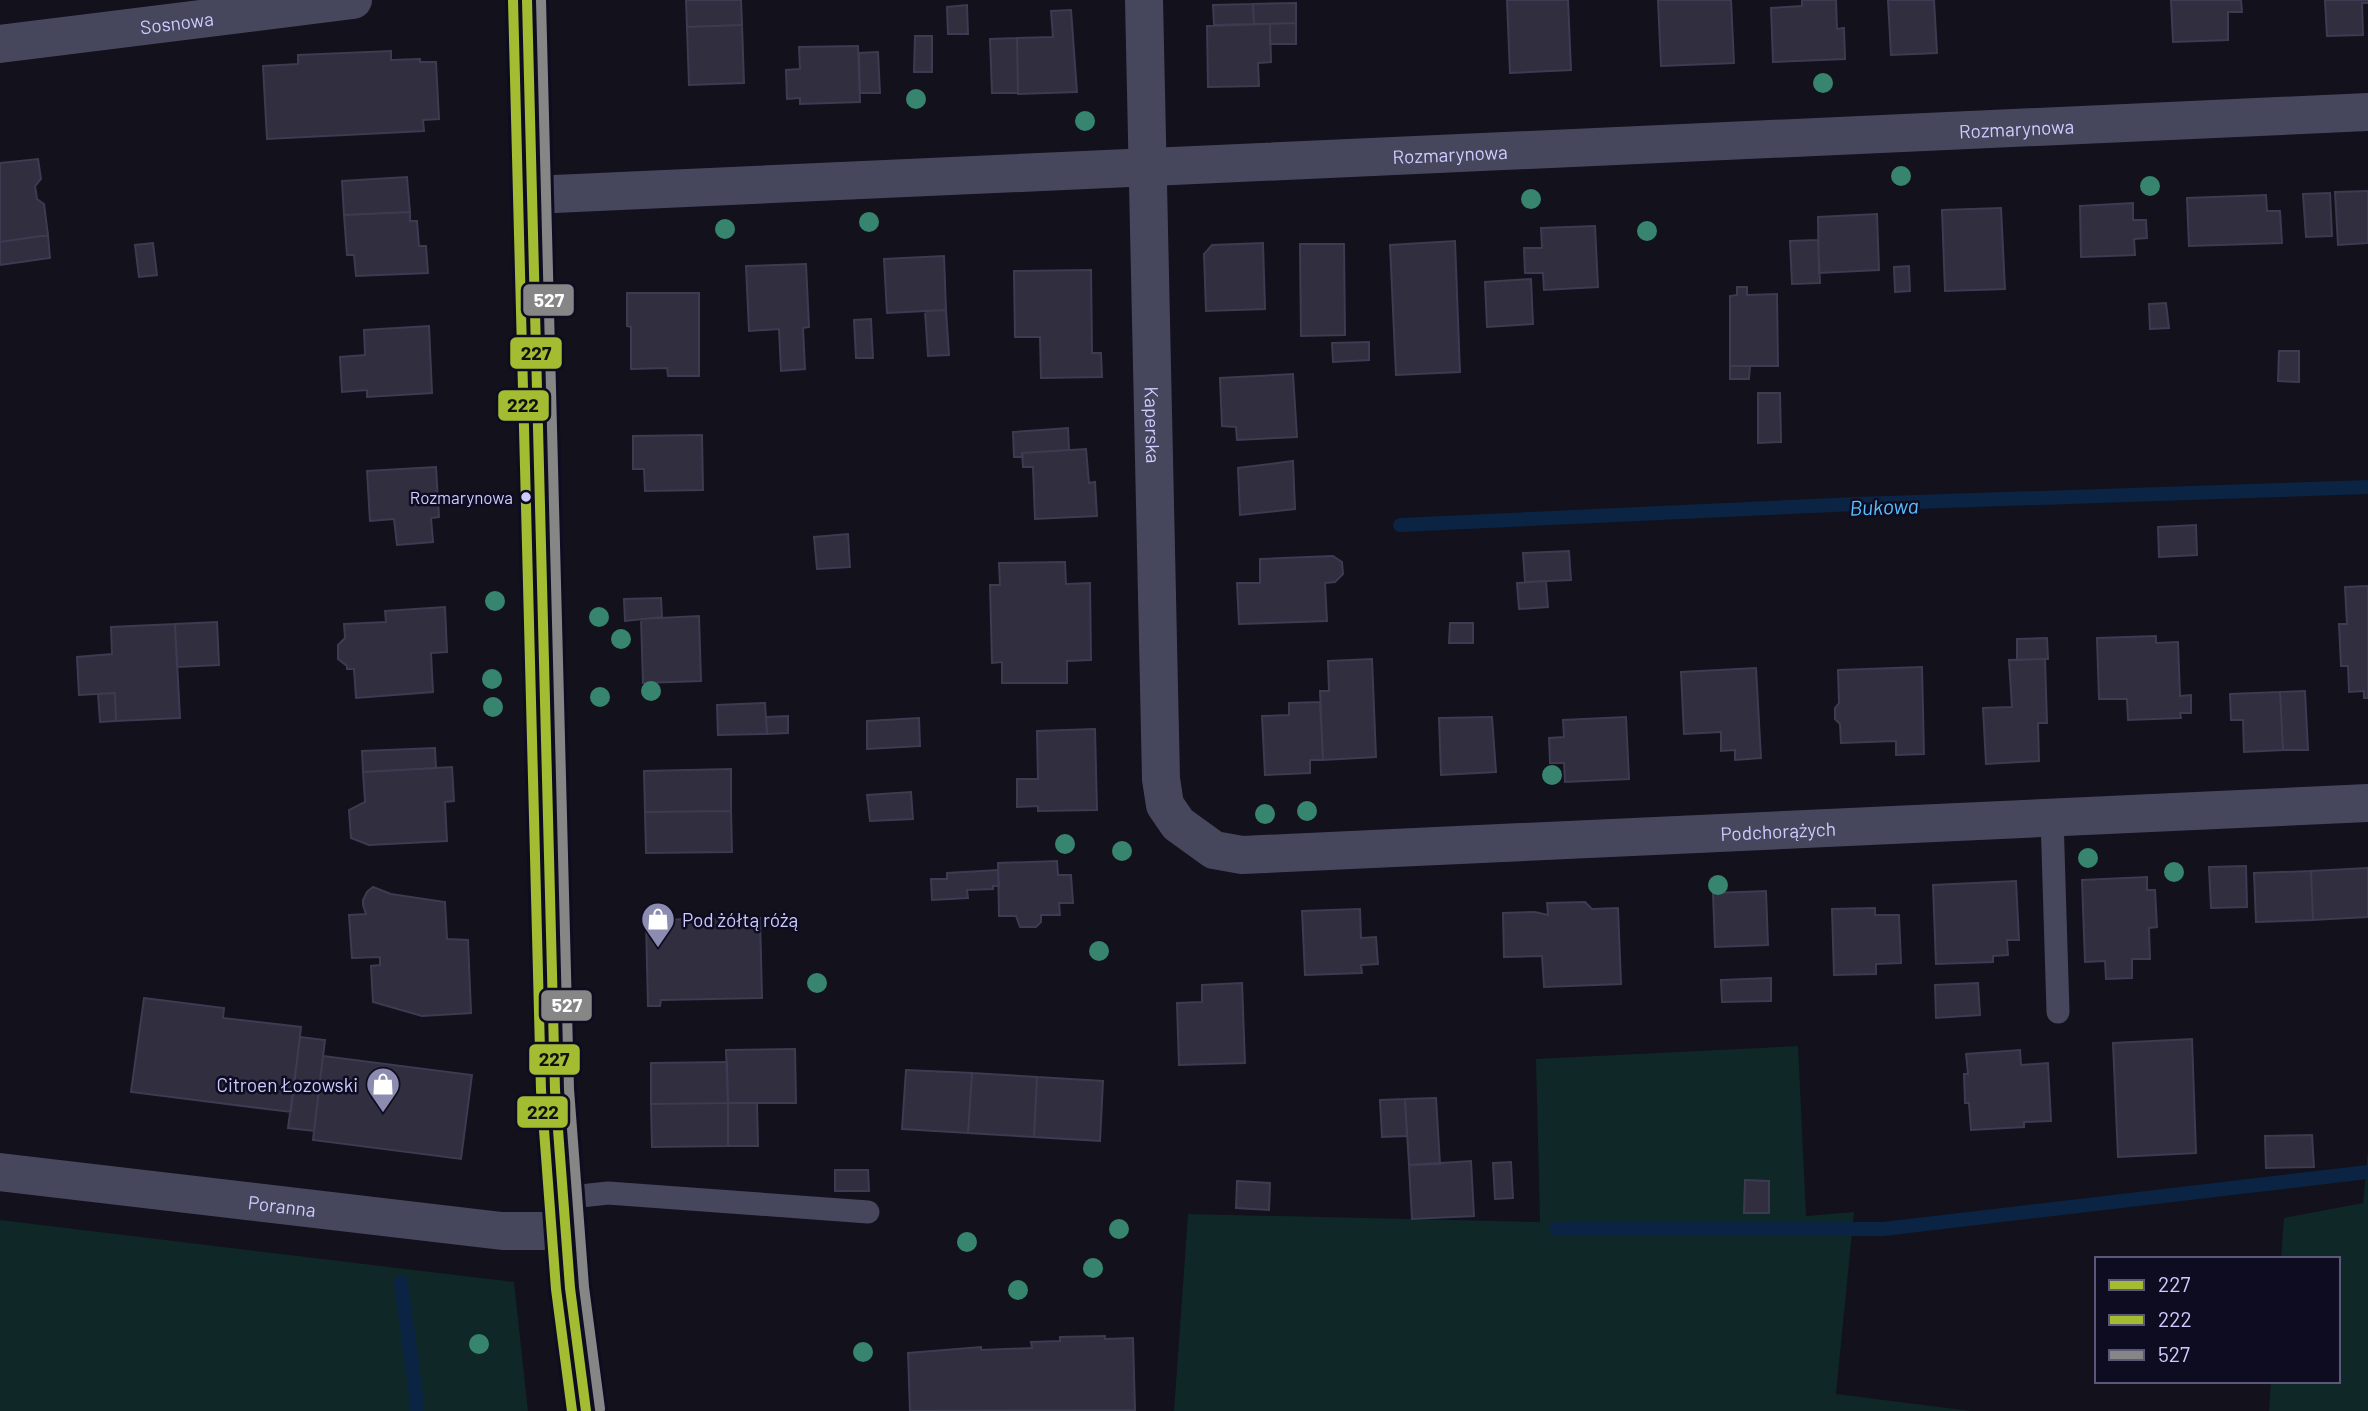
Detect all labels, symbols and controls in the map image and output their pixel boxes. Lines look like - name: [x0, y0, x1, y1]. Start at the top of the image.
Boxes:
- street label: Sosnowa: [139, 6, 215, 38]
- street label: Rozmarynowa: [1958, 114, 2075, 142]
- street label: Rozmarynowa: [1392, 139, 1508, 168]
- line badge: 527: [522, 283, 575, 317]
- text: 527: [534, 288, 565, 311]
- line badge: 227: [509, 336, 563, 370]
- text: 227: [521, 341, 552, 364]
- street label: Kaperska: [1141, 386, 1166, 464]
- line badge: 222: [497, 389, 550, 422]
- text: 222: [507, 393, 539, 416]
- place label: Rozmarynowa: [410, 487, 513, 507]
- marker: Rozmarynowa: [519, 490, 533, 504]
- water label: Bukowa: [1849, 492, 1919, 520]
- street label: Podchorążych: [1720, 816, 1836, 844]
- shop icon: Pod żółtą różą: [639, 900, 677, 949]
- place label: Pod żółtą różą: [682, 908, 798, 931]
- line badge: 527: [540, 989, 593, 1022]
- text: 527: [552, 993, 583, 1016]
- line badge: 227: [528, 1043, 581, 1076]
- text: 227: [539, 1047, 570, 1070]
- shop icon: Citroen Łozowski: [364, 1065, 402, 1114]
- place label: Citroen Łozowski: [217, 1073, 358, 1096]
- line badge: 222: [516, 1095, 569, 1129]
- text: 222: [527, 1100, 559, 1123]
- street label: Poranna: [247, 1190, 317, 1221]
- legend: [2095, 1257, 2340, 1383]
- text: 227: [2158, 1271, 2191, 1296]
- text: 222: [2158, 1306, 2192, 1331]
- text: 527: [2158, 1341, 2190, 1366]

